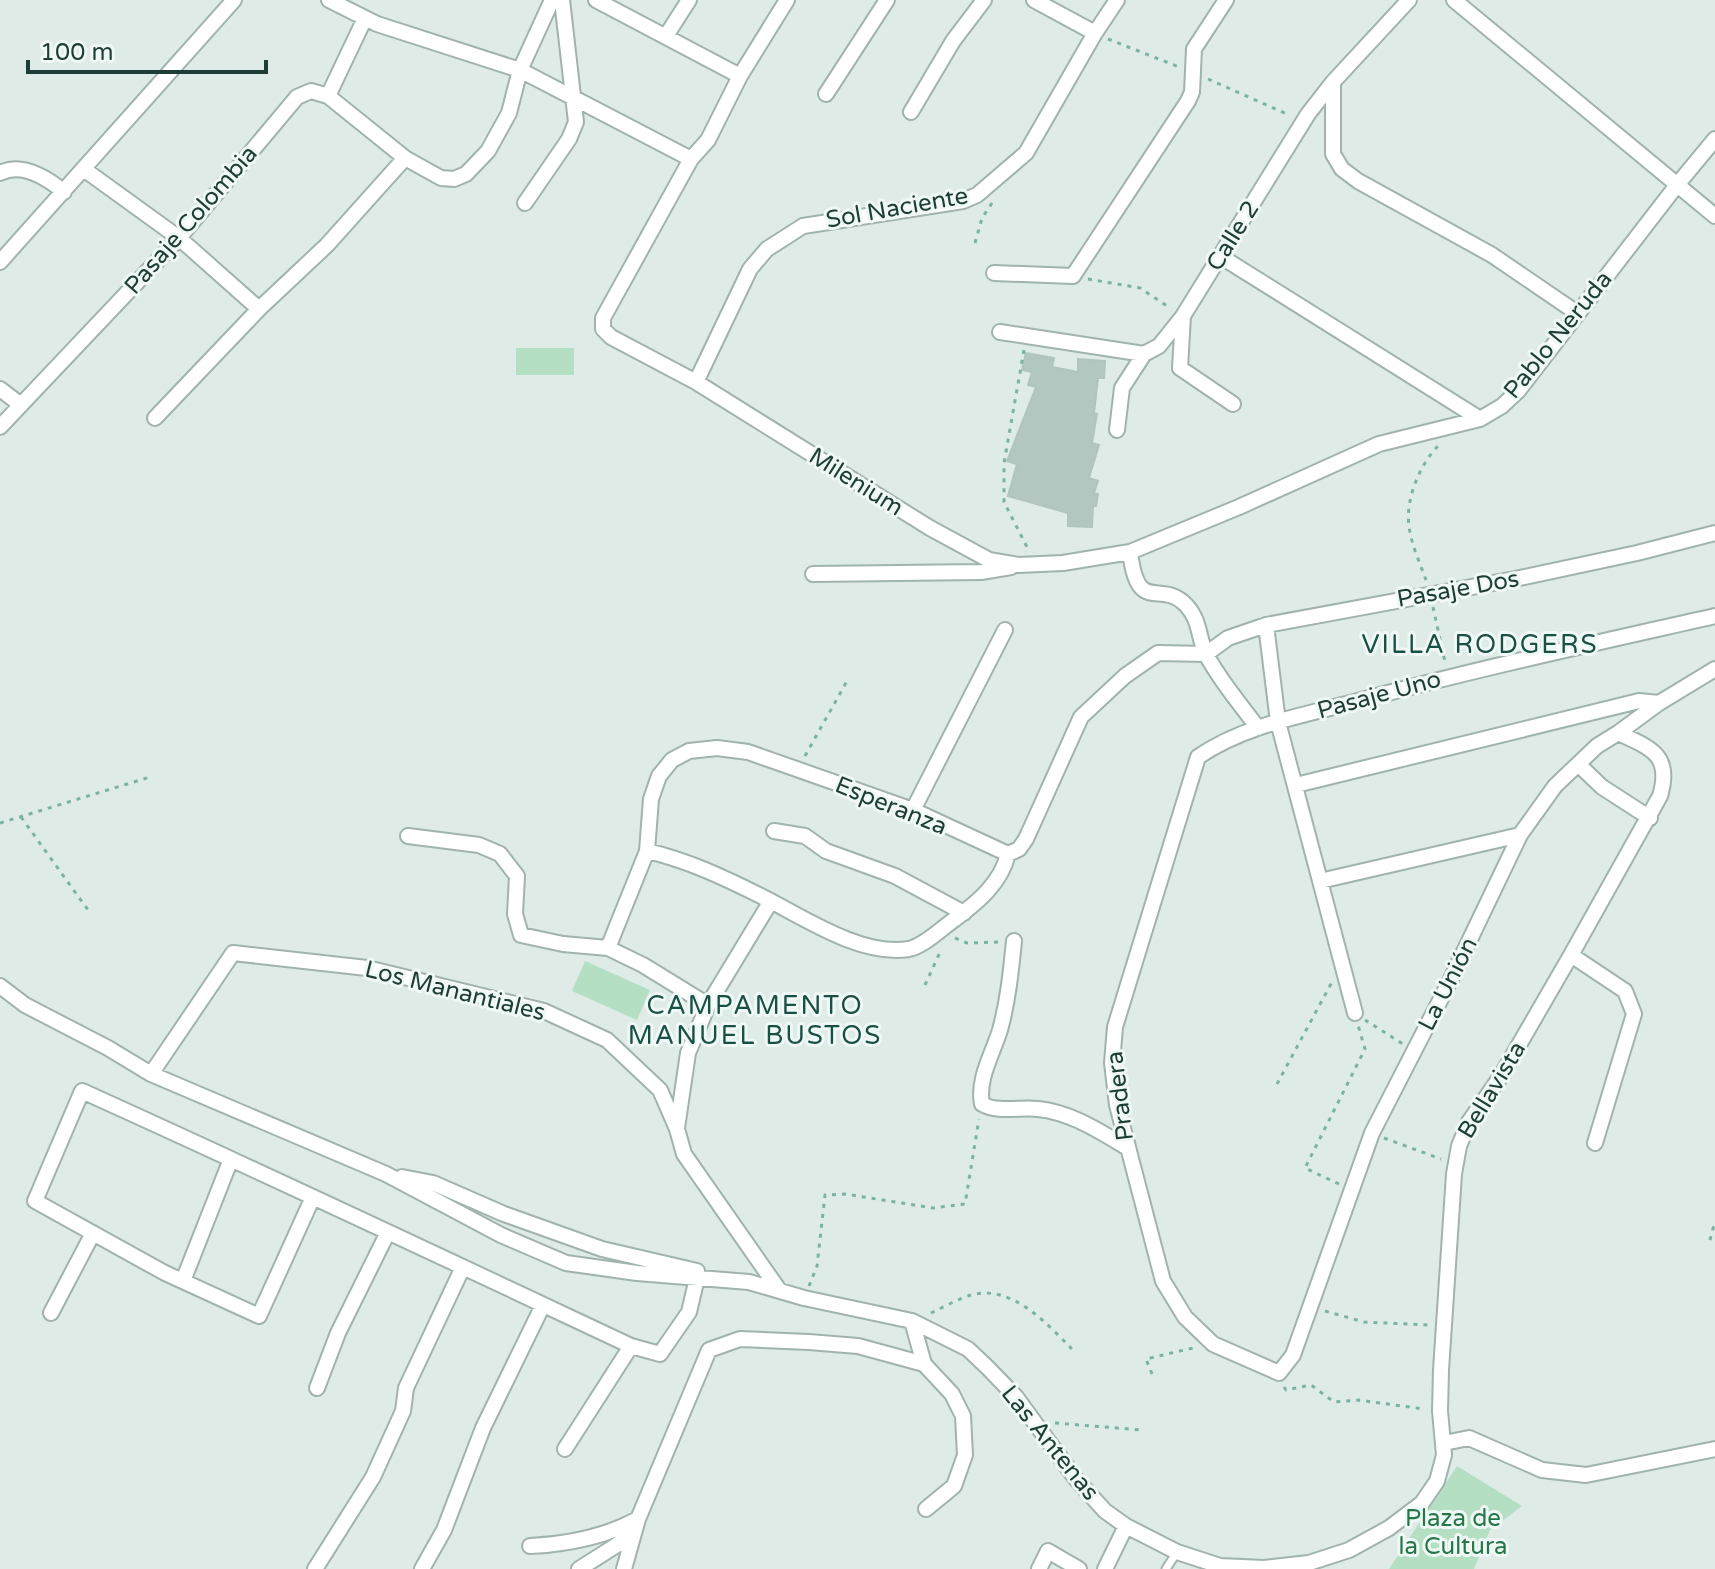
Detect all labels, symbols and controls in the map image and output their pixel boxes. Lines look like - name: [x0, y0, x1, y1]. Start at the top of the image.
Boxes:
- scale bar: [28, 24, 266, 74]
- text: 100 m: [40, 38, 114, 67]
- street label: Pasaje Colombia: [118, 140, 264, 300]
- street label: Sol Naciente: [824, 181, 970, 235]
- street label: Calle 2: [1200, 196, 1266, 276]
- street label: Pablo Neruda: [1498, 265, 1618, 405]
- street label: Milenium: [803, 442, 909, 522]
- street label: Pasaje Dos: [1395, 564, 1521, 614]
- district label: VILLA RODGERS: [1362, 629, 1599, 660]
- street label: Pasaje Uno: [1314, 665, 1444, 725]
- street label: Esperanza: [831, 770, 951, 842]
- street label: La Unión: [1412, 932, 1484, 1036]
- street label: Los Manantiales: [362, 955, 548, 1027]
- district label: CAMPAMENTO MANUEL BUSTOS: [628, 990, 882, 1051]
- street label: Bellavista: [1452, 1036, 1532, 1144]
- street label: Pradera: [1100, 1050, 1140, 1142]
- street label: Las Antenas: [995, 1380, 1105, 1506]
- park label: Plaza de la Cultura: [1398, 1504, 1508, 1561]

